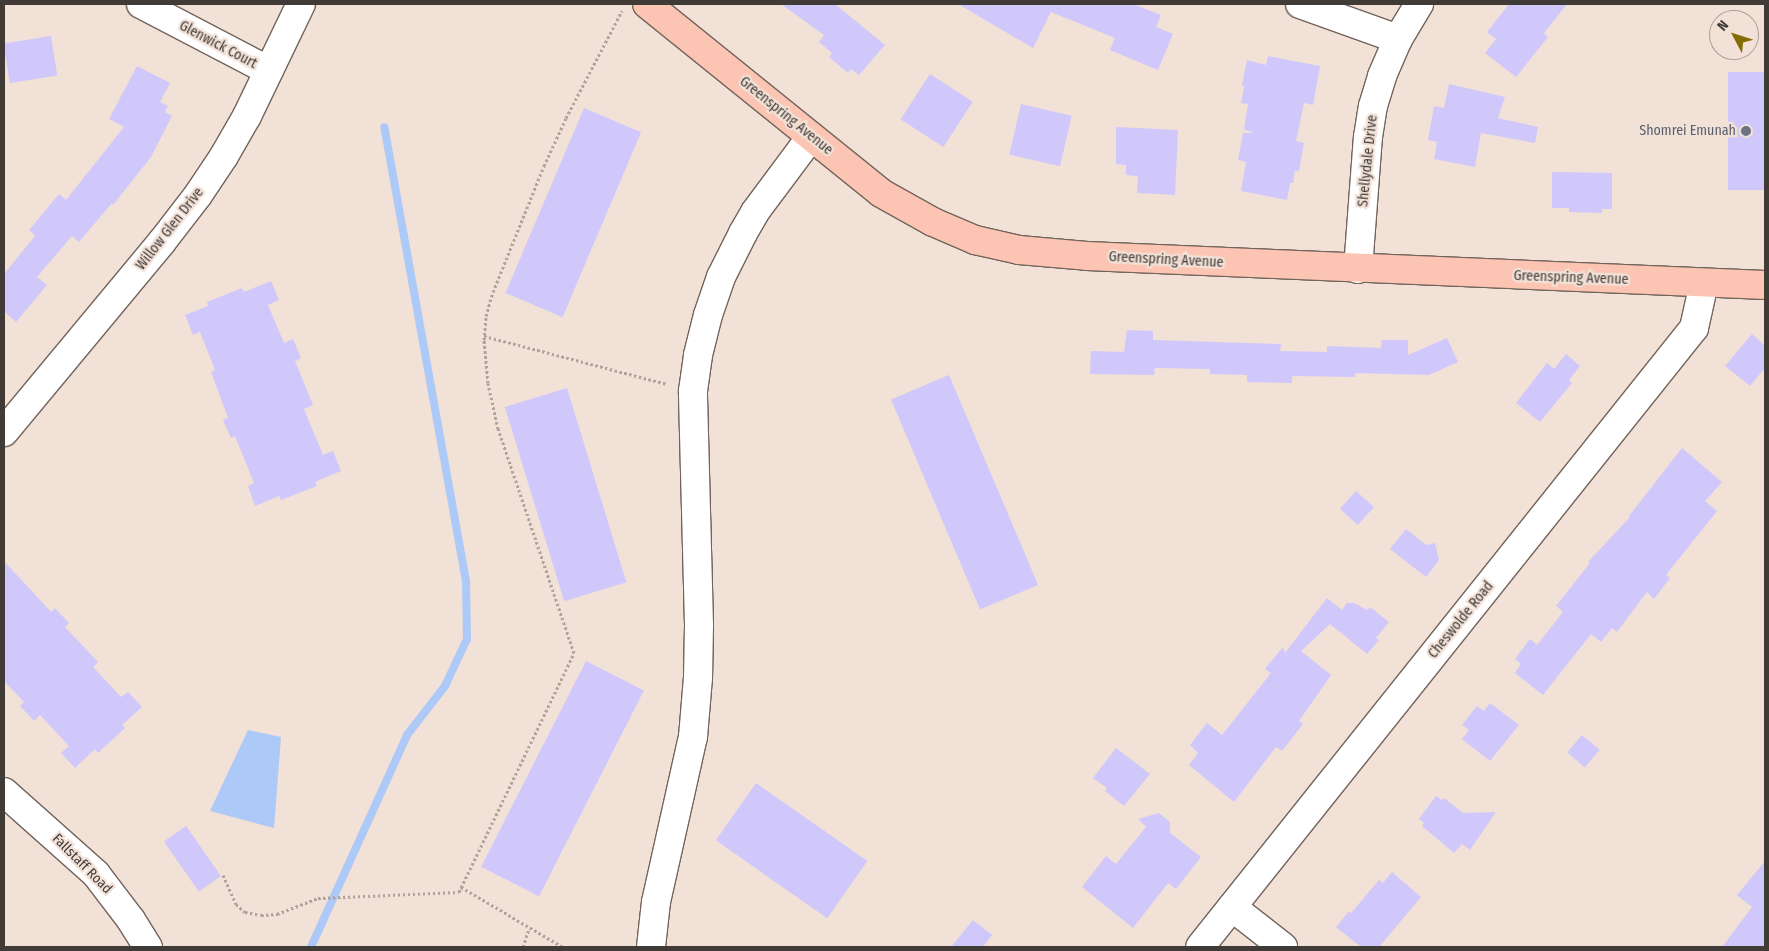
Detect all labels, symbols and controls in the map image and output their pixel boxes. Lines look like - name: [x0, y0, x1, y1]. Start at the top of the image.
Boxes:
- north arrow: [1709, 10, 1759, 60]
- text: N: [1714, 17, 1732, 34]
- street label: Glenwick Court: [176, 18, 260, 72]
- street label: Greenspring Avenue: [736, 73, 836, 159]
- street label: Shellydale Drive: [1355, 114, 1381, 208]
- place label: Shomrei Emunah: [1639, 123, 1736, 139]
- marker: Shomrei Emunah: [1740, 125, 1752, 137]
- street label: Willow Glen Drive: [133, 184, 207, 274]
- street label: Greenspring Avenue: [1108, 249, 1224, 271]
- street label: Greenspring Avenue: [1513, 268, 1629, 288]
- street label: Cheswolde Road: [1425, 578, 1497, 662]
- street label: Fallstaff Road: [49, 831, 115, 897]

